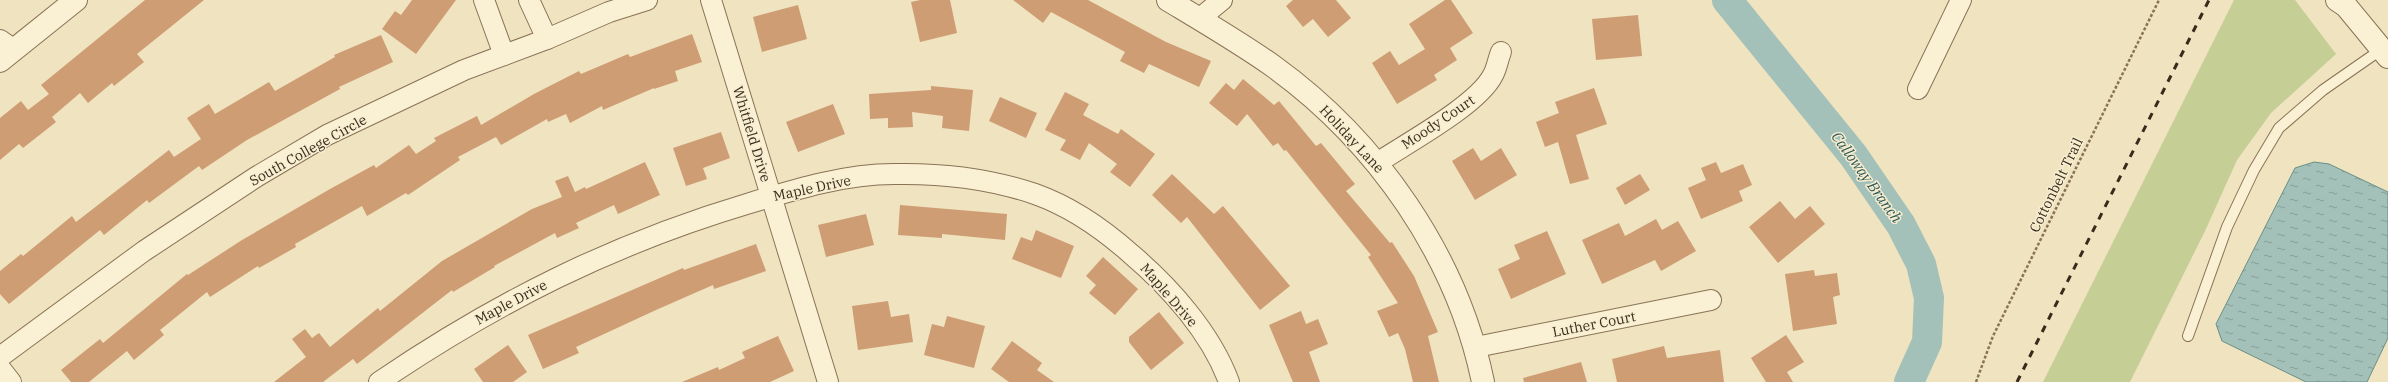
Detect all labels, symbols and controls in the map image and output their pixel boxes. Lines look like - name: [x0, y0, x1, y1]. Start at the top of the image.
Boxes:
- street label: Whitfield Drive: [729, 84, 775, 184]
- street label: Moody Court: [1398, 91, 1478, 153]
- street label: Holiday Lane: [1316, 101, 1388, 177]
- street label: South College Circle: [246, 110, 370, 190]
- water label: Calloway Branch: [1828, 128, 1907, 227]
- street label: Cottonbelt Trail: [2025, 135, 2087, 235]
- street label: Maple Drive: [772, 171, 852, 205]
- street label: Maple Drive: [1136, 259, 1202, 331]
- street label: Maple Drive: [472, 276, 550, 328]
- street label: Luther Court: [1551, 307, 1637, 341]

